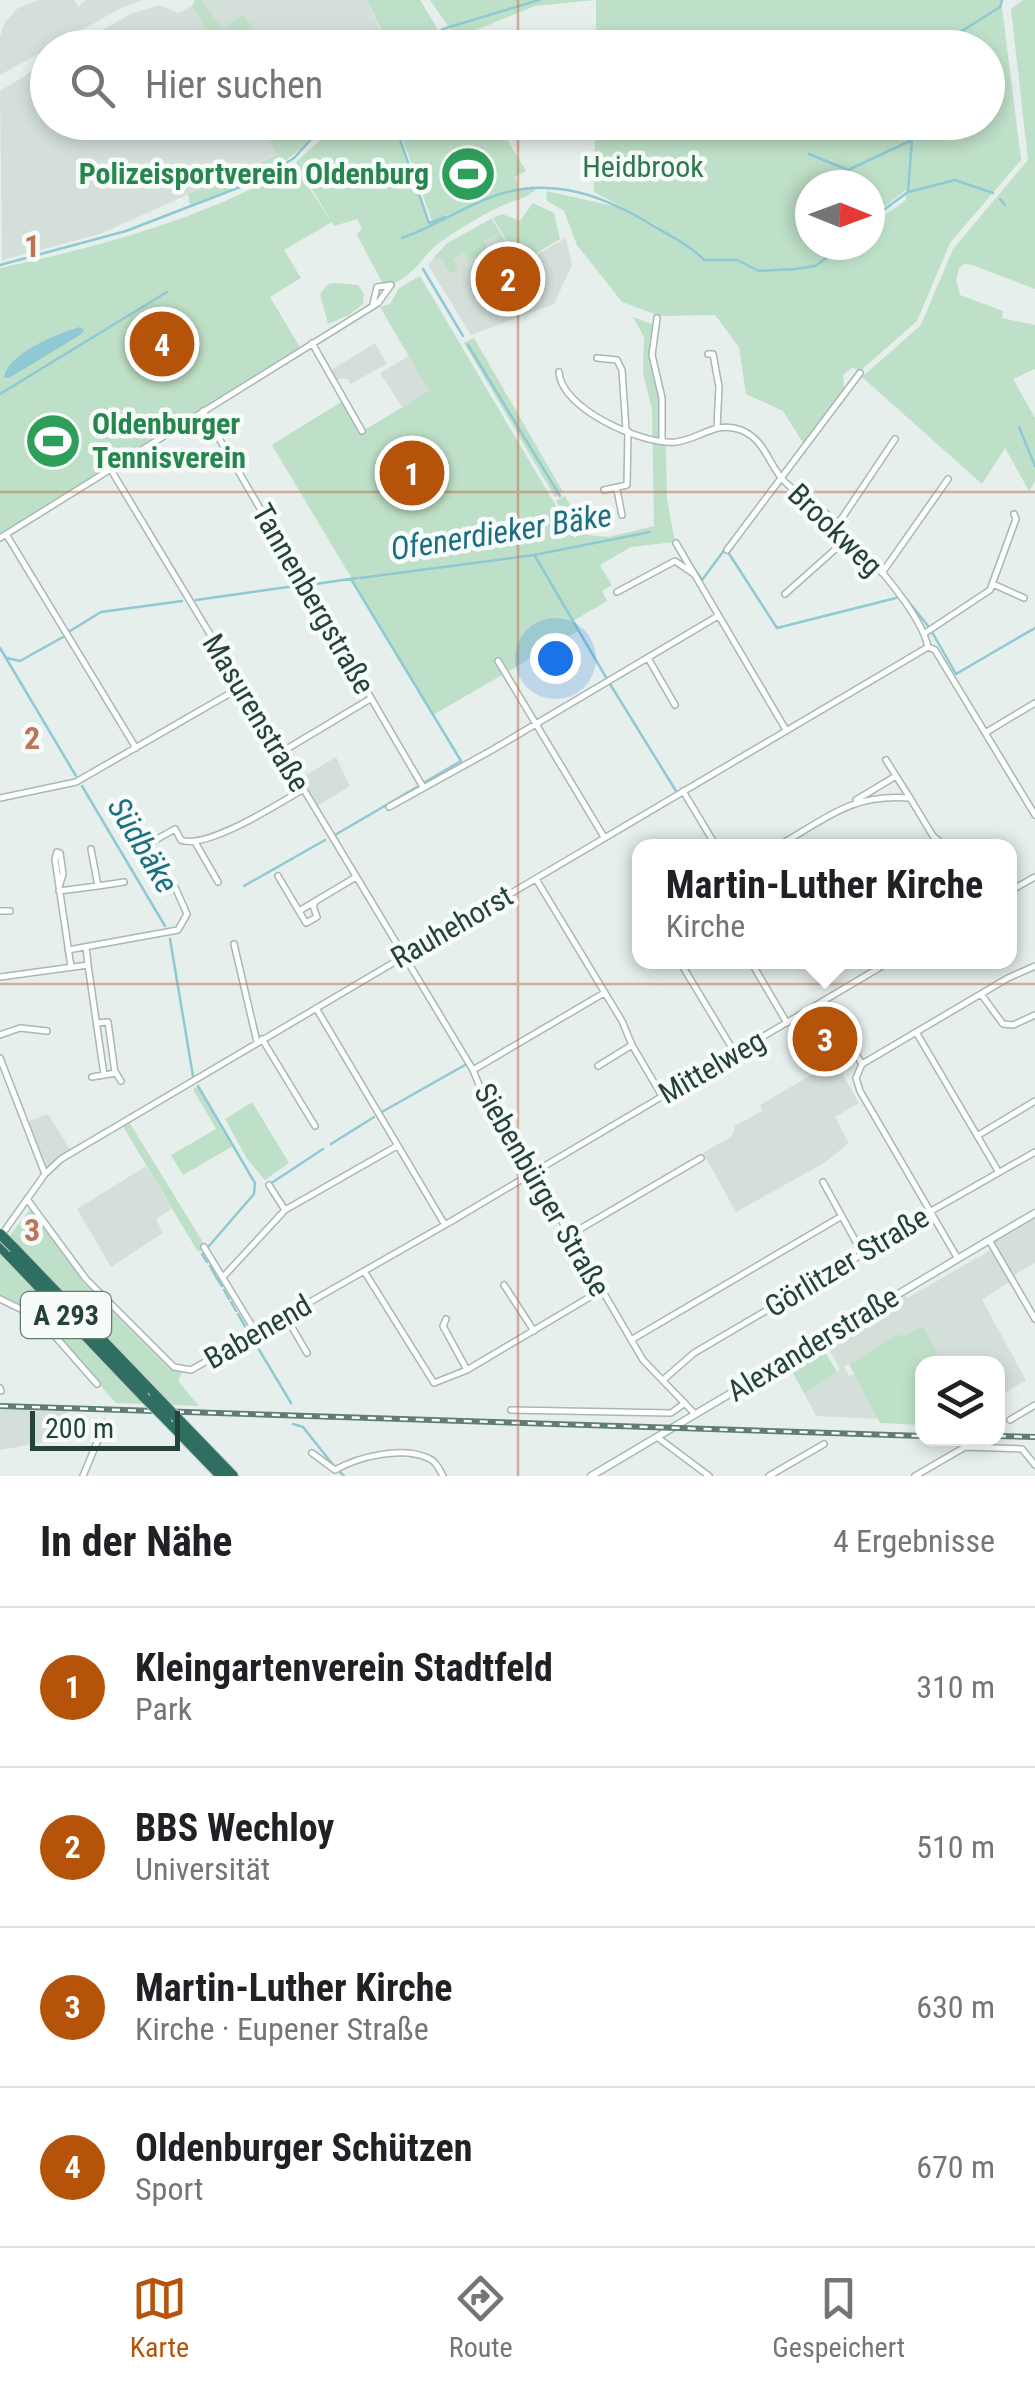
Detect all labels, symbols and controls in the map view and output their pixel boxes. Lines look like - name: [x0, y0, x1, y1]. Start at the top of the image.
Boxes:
- search box: [30, 30, 1005, 140]
- icon: search: [65, 58, 120, 113]
- text: Hier suchen: [145, 63, 323, 107]
- sports icon: Polizeisportverein Oldenburg: [438, 144, 498, 204]
- park label: Heidbrook: [582, 149, 704, 184]
- place label: Polizeisportverein Oldenburg: [79, 156, 429, 191]
- north arrow: [795, 170, 885, 260]
- text: 1: [24, 227, 40, 265]
- pin: 2: [476, 242, 540, 316]
- pin: 4: [130, 306, 194, 382]
- place label: Oldenburger Tennisverein: [92, 406, 246, 475]
- sports icon: Oldenburger Tennisverein: [23, 411, 83, 471]
- pin: 1: [380, 436, 444, 510]
- street label: Brookweg: [781, 476, 890, 583]
- water label: Ofenerdieker Bäke: [388, 496, 614, 568]
- street label: Tannenbergstraße: [245, 497, 382, 700]
- street label: Masurenstraße: [196, 627, 317, 798]
- your location: [530, 633, 581, 684]
- text: 2: [24, 719, 40, 757]
- water label: Südbäke: [100, 790, 186, 900]
- popup: [632, 839, 1017, 969]
- text: Martin-Luther Kirche: [666, 863, 983, 907]
- street label: Rauhehorst: [385, 878, 519, 975]
- text: Kirche: [666, 907, 745, 945]
- pin: 3: [792, 1002, 858, 1076]
- street label: Mittelweg: [653, 1022, 771, 1111]
- street label: Siebenbürger Straße: [467, 1077, 618, 1302]
- street label: Görlitzer Straße: [759, 1199, 935, 1324]
- text: 3: [24, 1211, 40, 1249]
- street label: Alexanderstraße: [721, 1279, 905, 1408]
- street label: Babenend: [198, 1287, 317, 1376]
- road number: A 293: [21, 1292, 111, 1338]
- map controls: [915, 1356, 1005, 1446]
- button: layers: [915, 1356, 1005, 1446]
- scale bar: [30, 1406, 180, 1450]
- text: 200 m: [45, 1412, 114, 1445]
- text: In der Nähe: [40, 1517, 232, 1566]
- text: 4 Ergebnisse: [833, 1522, 995, 1560]
- text: Kleingartenverein Stadtfeld: [135, 1646, 553, 1690]
- text: 1: [64, 1668, 81, 1706]
- text: 310 m: [916, 1668, 995, 1706]
- text: Park: [135, 1690, 192, 1728]
- text: BBS Wechloy: [135, 1806, 334, 1850]
- text: 2: [64, 1828, 81, 1866]
- text: 510 m: [916, 1828, 995, 1866]
- text: Universität: [135, 1850, 270, 1888]
- text: Martin-Luther Kirche: [135, 1966, 453, 2010]
- text: 3: [64, 1988, 81, 2026]
- text: 630 m: [916, 1988, 995, 2026]
- text: Kirche · Eupener Straße: [135, 2010, 429, 2048]
- text: Oldenburger Schützen: [135, 2126, 472, 2170]
- text: 4: [64, 2148, 81, 2186]
- text: 670 m: [916, 2148, 995, 2186]
- text: Sport: [135, 2170, 203, 2208]
- tab: Karte: [130, 2271, 189, 2364]
- tab: Route: [449, 2271, 513, 2364]
- tab: Gespeichert: [772, 2271, 905, 2364]

